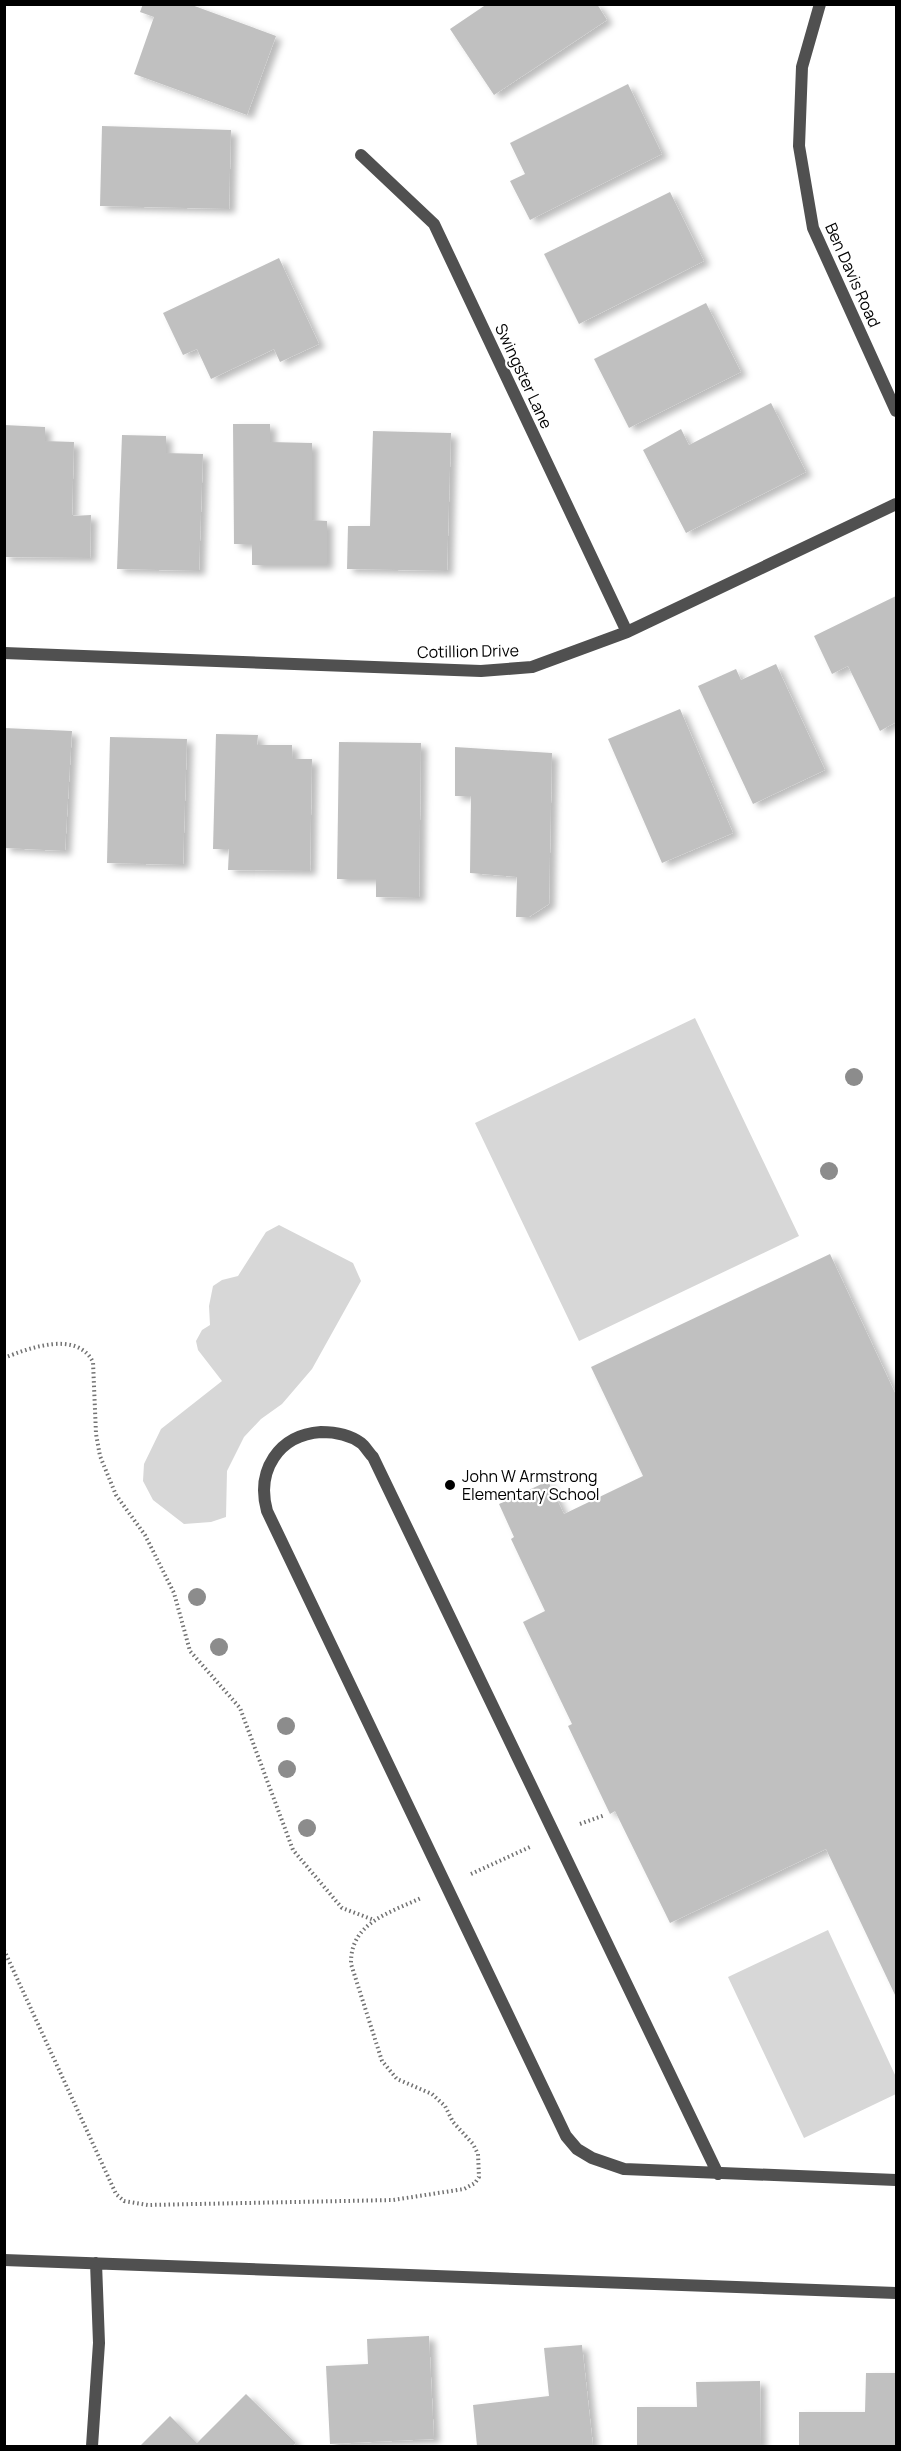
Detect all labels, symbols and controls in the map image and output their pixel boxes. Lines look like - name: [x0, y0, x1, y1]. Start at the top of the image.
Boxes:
- street label: Ben Davis Road: [820, 219, 886, 331]
- street label: Swingster Lane: [490, 320, 558, 432]
- street label: Cotillion Drive: [417, 639, 519, 663]
- place label: John W Armstrong Elementary School: [462, 1465, 600, 1505]
- marker: John W Armstrong Elementary School: [443, 1478, 457, 1492]

